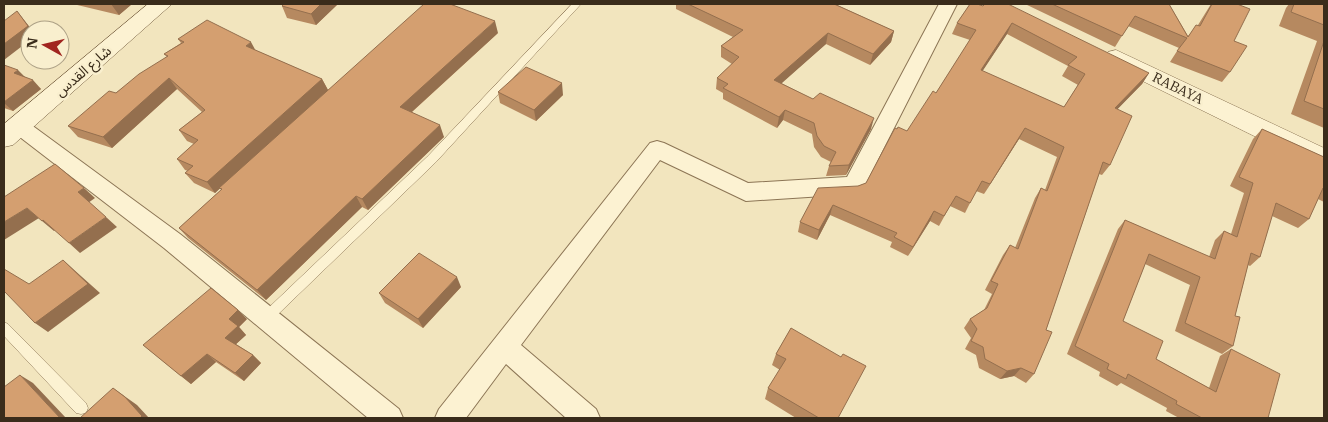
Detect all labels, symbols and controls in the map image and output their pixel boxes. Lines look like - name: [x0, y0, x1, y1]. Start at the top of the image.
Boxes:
- north arrow: [20, 20, 70, 70]
- text: N: [22, 36, 42, 50]
- street label: شارع القدس: [51, 42, 116, 102]
- street label: RABAYA: [1149, 68, 1207, 108]

